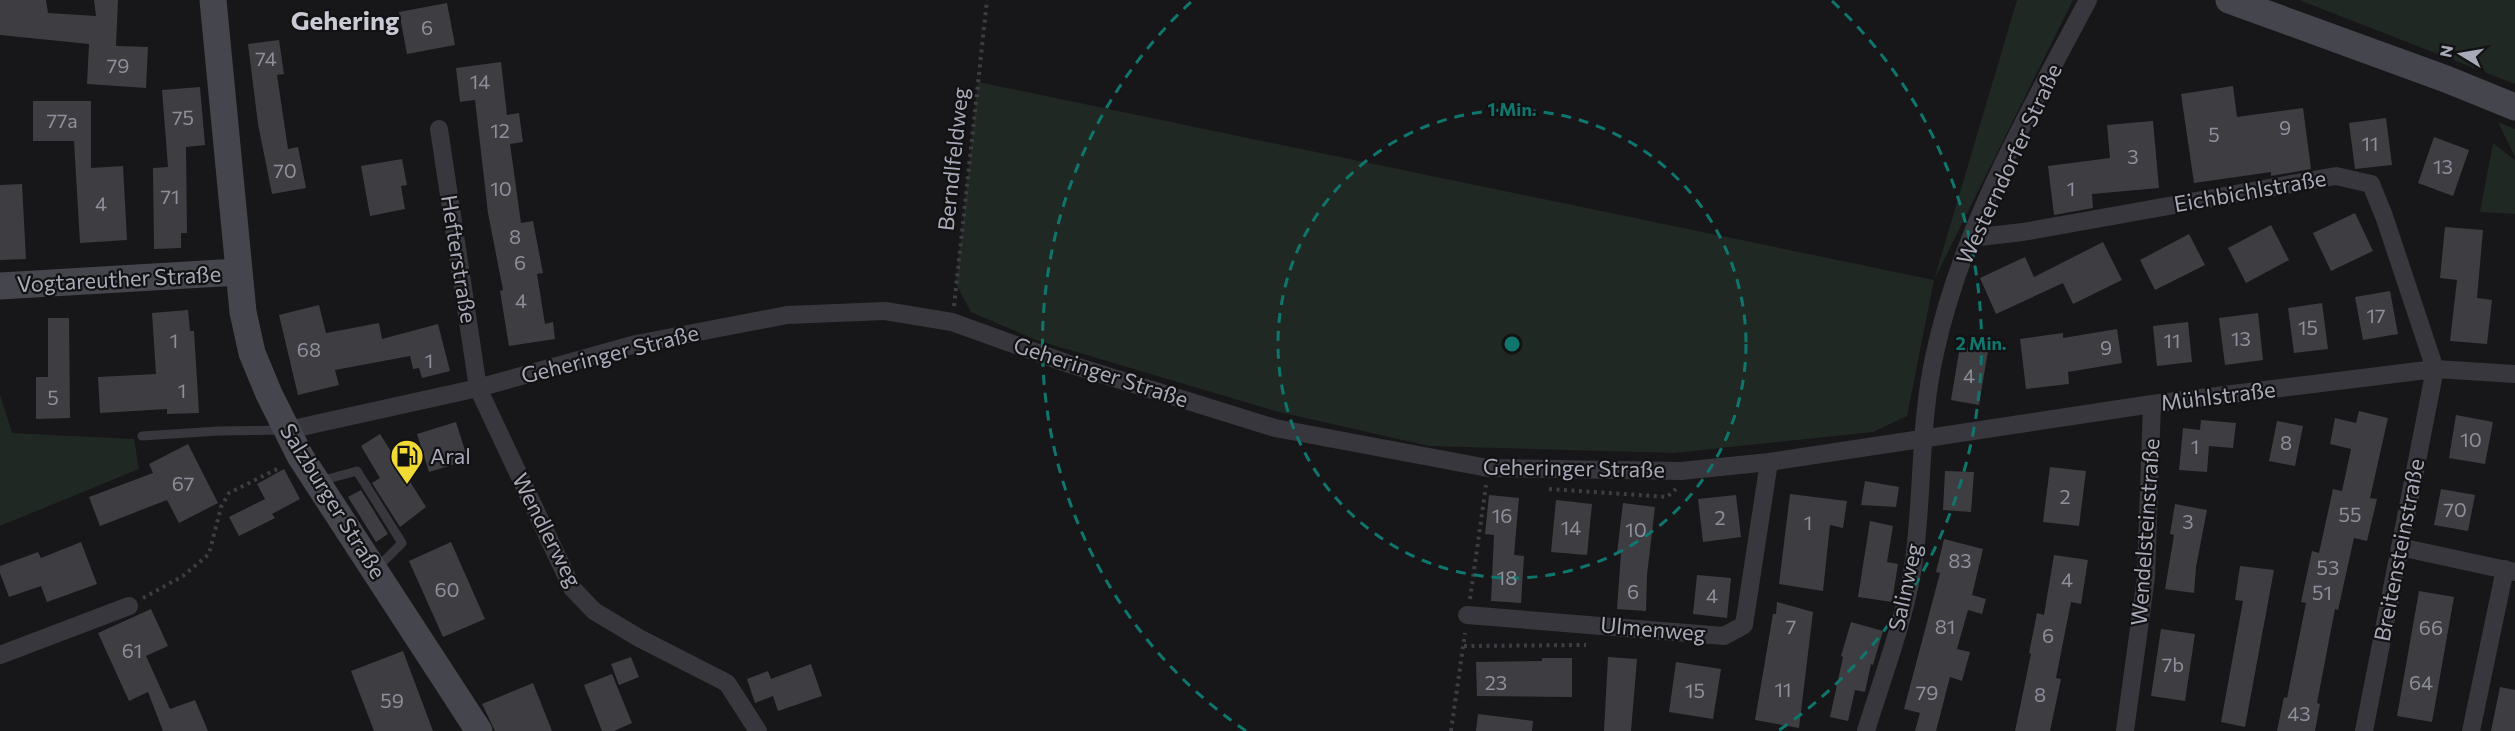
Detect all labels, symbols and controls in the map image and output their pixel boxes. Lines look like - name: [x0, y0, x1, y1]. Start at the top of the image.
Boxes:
- district label: Gehering: [291, 4, 399, 35]
- house number: 6: [421, 15, 433, 39]
- north arrow: [2431, 24, 2491, 84]
- text: N: [2435, 43, 2456, 59]
- house number: 74: [255, 46, 277, 70]
- house number: 79: [107, 53, 129, 77]
- street label: Westerndorfer Straße: [1950, 59, 2067, 268]
- house number: 14: [470, 69, 490, 93]
- street label: Berndlfeldweg: [932, 86, 973, 232]
- text: 1 Min.: [1487, 98, 1537, 120]
- house number: 75: [172, 105, 194, 129]
- house number: 77a: [46, 108, 78, 132]
- house number: 9: [2279, 115, 2291, 139]
- house number: 12: [490, 118, 510, 142]
- house number: 5: [2208, 122, 2220, 146]
- house number: 11: [2361, 131, 2379, 155]
- house number: 3: [2127, 144, 2139, 168]
- house number: 13: [2433, 154, 2453, 178]
- house number: 70: [273, 158, 297, 182]
- street label: Eichbichlstraße: [2172, 164, 2328, 217]
- house number: 10: [490, 176, 512, 200]
- house number: 1: [2067, 176, 2075, 200]
- house number: 71: [160, 184, 180, 208]
- house number: 4: [95, 191, 107, 215]
- street label: Hefterstraße: [436, 193, 483, 325]
- house number: 8: [509, 224, 521, 248]
- house number: 6: [514, 250, 526, 274]
- street label: Vogtareuther Straße: [16, 260, 222, 297]
- house number: 4: [515, 288, 527, 312]
- house number: 17: [2366, 303, 2386, 327]
- house number: 15: [2298, 315, 2318, 339]
- street label: Geheringer Straße: [518, 318, 701, 389]
- house number: 13: [2231, 326, 2251, 350]
- house number: 1: [170, 328, 178, 352]
- house number: 11: [2163, 328, 2181, 352]
- street label: Geheringer Straße: [1010, 331, 1192, 412]
- text: 2 Min.: [1955, 332, 2007, 354]
- centre of rings: [1502, 334, 1522, 354]
- house number: 9: [2100, 335, 2112, 359]
- house number: 68: [297, 337, 321, 361]
- house number: 1: [425, 348, 433, 372]
- house number: 4: [1963, 363, 1975, 387]
- street label: Mühlstraße: [2159, 375, 2277, 416]
- house number: 1: [178, 378, 186, 402]
- house number: 5: [47, 385, 59, 409]
- street label: Salzburger Straße: [275, 418, 392, 583]
- house number: 10: [2460, 427, 2482, 451]
- house number: 8: [2280, 430, 2292, 454]
- house number: 1: [2191, 434, 2199, 458]
- street label: Wendelsteinstraße: [2124, 437, 2165, 627]
- fuel station icon: Aral: [389, 438, 425, 485]
- place label: Aral: [430, 442, 471, 469]
- street label: Geheringer Straße: [1483, 452, 1665, 483]
- street label: Breitensteinstraße: [2368, 456, 2429, 644]
- street label: Wendlerweg: [507, 468, 588, 591]
- house number: 67: [172, 471, 194, 495]
- house number: 2: [2059, 484, 2071, 508]
- house number: 70: [2443, 497, 2467, 521]
- house number: 55: [2339, 502, 2361, 526]
- house number: 16: [1492, 503, 1512, 527]
- house number: 2: [1714, 505, 1726, 529]
- house number: 3: [2182, 509, 2194, 533]
- house number: 1: [1804, 510, 1812, 534]
- house number: 14: [1561, 515, 1581, 539]
- house number: 10: [1625, 517, 1647, 541]
- street label: Salinweg: [1882, 541, 1927, 633]
- house number: 83: [1948, 548, 1972, 572]
- house number: 53: [2317, 555, 2339, 579]
- house number: 18: [1497, 565, 1517, 589]
- house number: 4: [2061, 567, 2073, 591]
- house number: 60: [434, 577, 460, 601]
- house number: 6: [1627, 579, 1639, 603]
- house number: 51: [2312, 580, 2332, 604]
- house number: 4: [1706, 583, 1718, 607]
- street label: Ulmenweg: [1599, 610, 1707, 647]
- house number: 7: [1786, 614, 1796, 638]
- house number: 81: [1935, 614, 1955, 638]
- house number: 66: [2419, 615, 2443, 639]
- house number: 6: [2042, 623, 2054, 647]
- house number: 61: [122, 638, 142, 662]
- house number: 7b: [2162, 652, 2184, 676]
- house number: 23: [1485, 670, 1507, 694]
- house number: 64: [2409, 670, 2433, 694]
- house number: 11: [1774, 677, 1792, 701]
- house number: 15: [1685, 678, 1705, 702]
- house number: 79: [1916, 680, 1938, 704]
- house number: 8: [2034, 682, 2046, 706]
- house number: 59: [380, 688, 404, 712]
- house number: 43: [2287, 701, 2311, 725]

